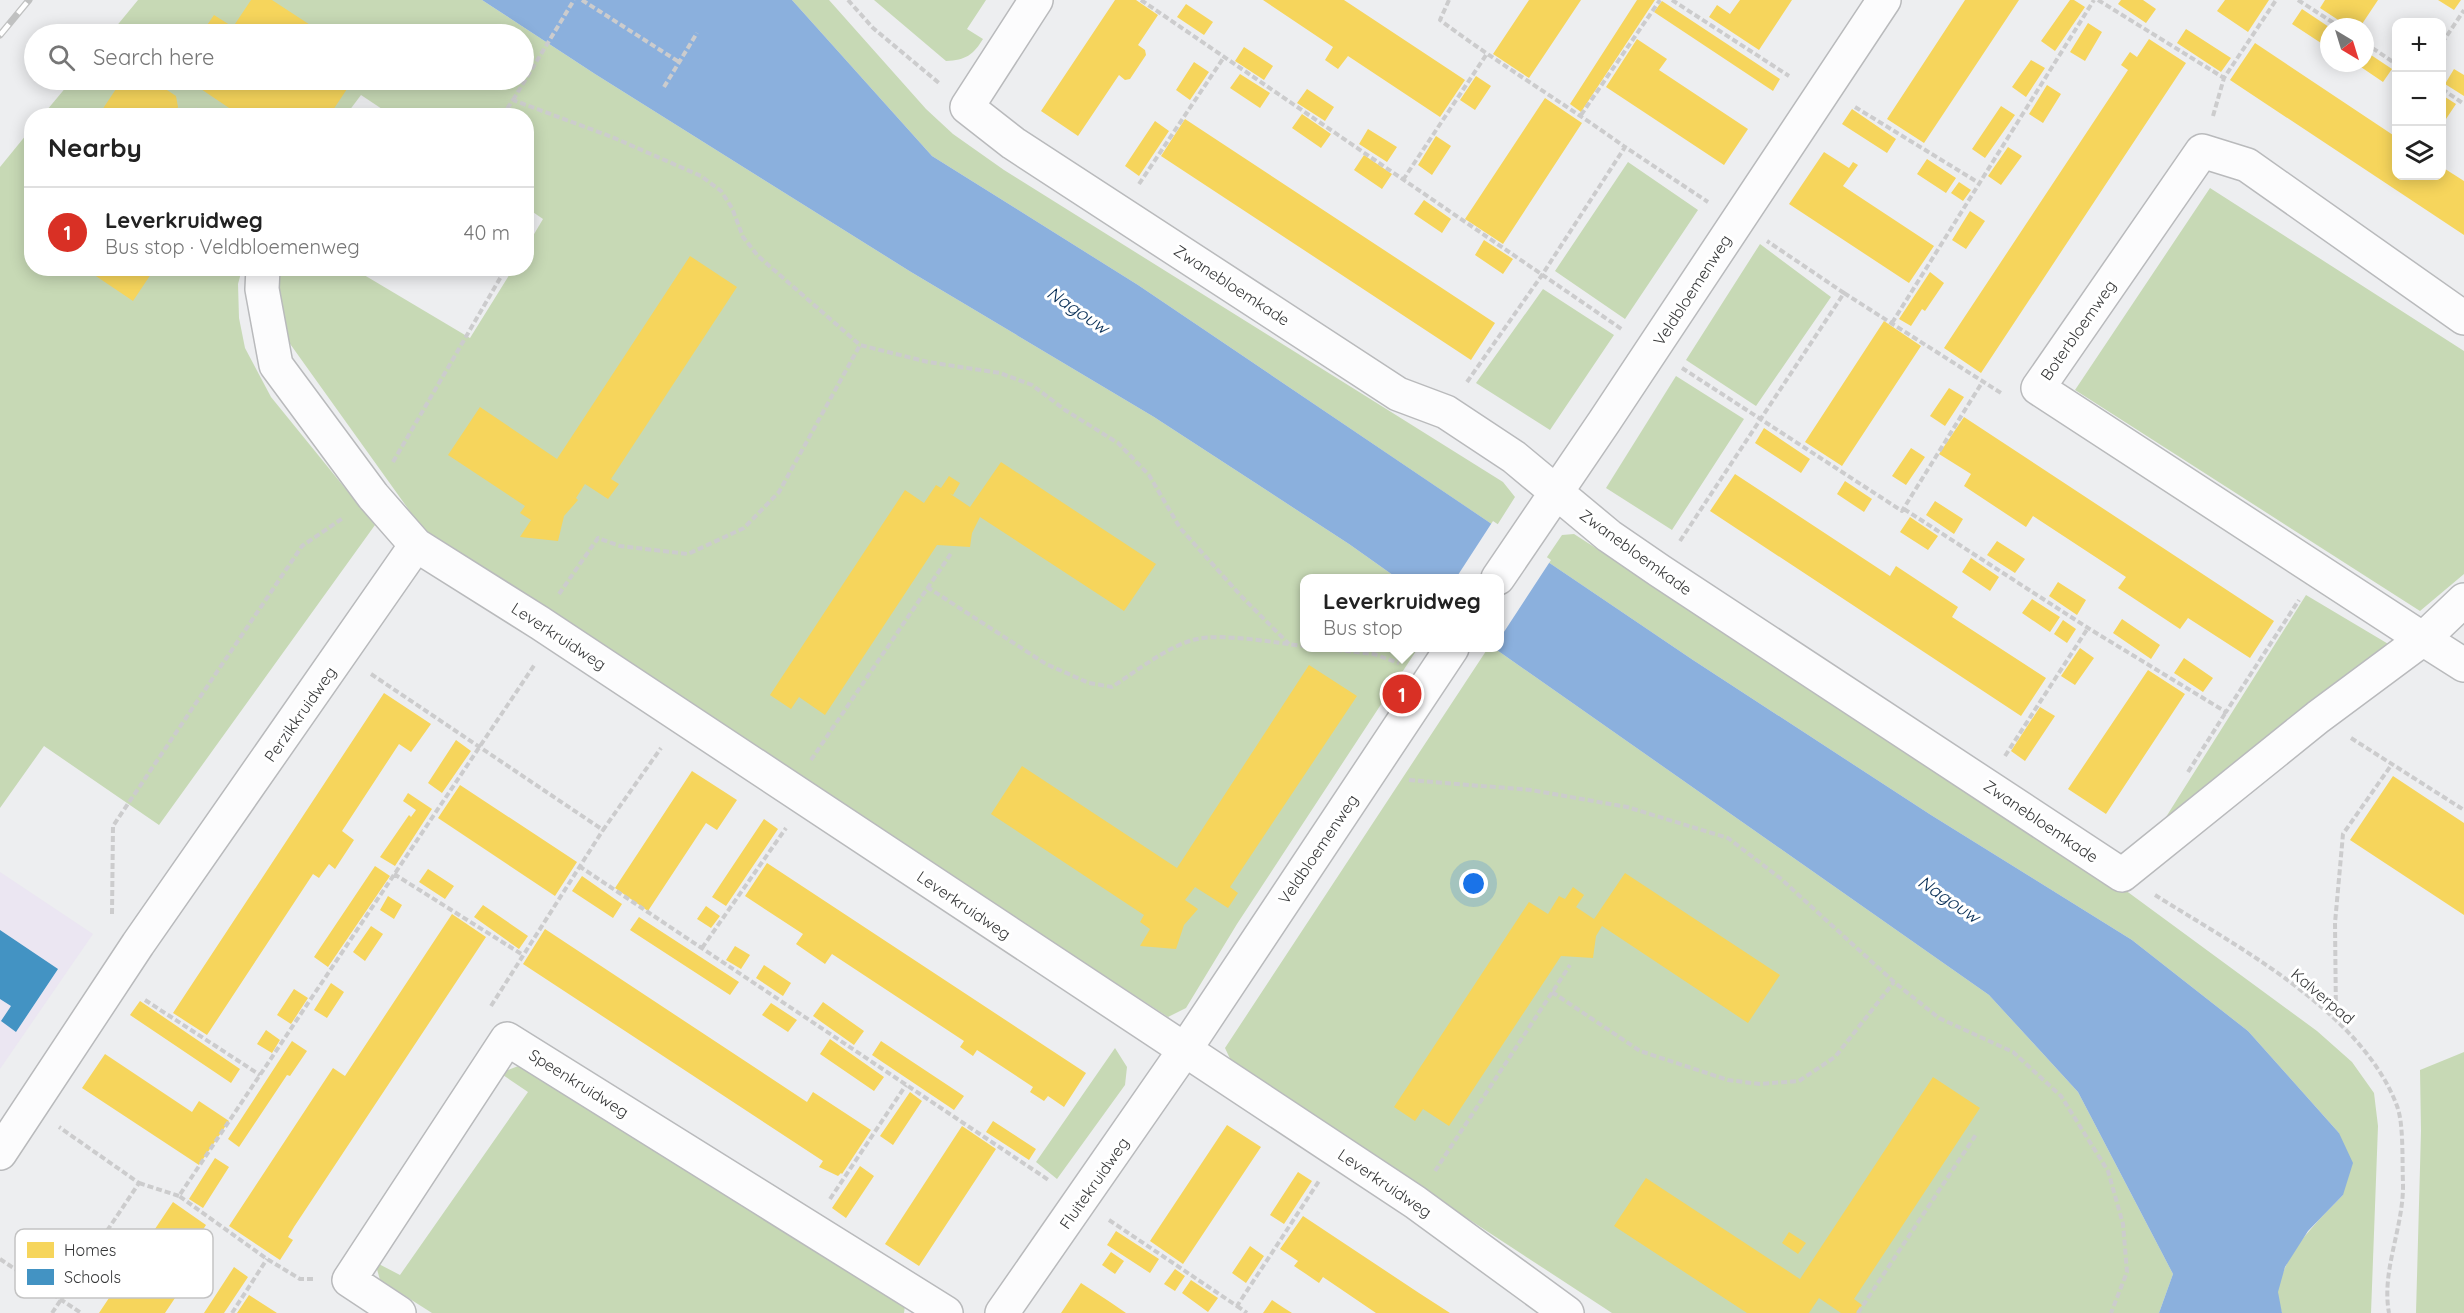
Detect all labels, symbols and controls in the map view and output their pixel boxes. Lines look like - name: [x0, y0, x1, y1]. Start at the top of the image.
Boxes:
- north arrow: [2320, 18, 2374, 72]
- map controls: [2392, 18, 2446, 180]
- button: +: [2392, 18, 2446, 72]
- search box: [24, 24, 534, 90]
- icon: search: [45, 41, 78, 74]
- text: Search here: [93, 43, 214, 71]
- button: −: [2392, 72, 2446, 126]
- button: layers: [2392, 126, 2446, 180]
- text: Nearby: [48, 131, 142, 164]
- text: Leverkruidweg: [105, 206, 263, 234]
- text: 1: [64, 220, 71, 245]
- text: 40 m: [464, 220, 510, 245]
- street label: Veldbloemenweg: [1649, 231, 1735, 349]
- text: Bus stop · Veldbloemenweg: [105, 234, 360, 259]
- street label: Zwanebloemkade: [1170, 240, 1294, 330]
- street label: Boterbloemweg: [2036, 276, 2120, 384]
- water label: Nagouw: [1043, 281, 1115, 340]
- street label: Zwanebloemkade: [1576, 505, 1696, 599]
- popup: [1300, 574, 1504, 652]
- text: Leverkruidweg: [1323, 587, 1481, 615]
- street label: Leverkruidweg: [508, 598, 610, 674]
- text: Bus stop: [1323, 615, 1403, 640]
- street label: Perzikkruidweg: [260, 662, 340, 766]
- pin: 1: [1382, 672, 1422, 716]
- street label: Zwanebloemkade: [1980, 775, 2102, 867]
- street label: Veldbloemenweg: [1274, 790, 1362, 908]
- street label: Leverkruidweg: [913, 866, 1015, 944]
- your location: [1459, 869, 1488, 898]
- water label: Nagouw: [1914, 870, 1986, 929]
- street label: Kalverpad: [2287, 964, 2359, 1028]
- street label: Speenkruidweg: [525, 1044, 633, 1122]
- street label: Fluitekruidweg: [1055, 1133, 1133, 1233]
- street label: Leverkruidweg: [1334, 1144, 1436, 1222]
- legend: [15, 1229, 213, 1298]
- text: Homes: [64, 1240, 116, 1260]
- text: Schools: [64, 1267, 121, 1287]

